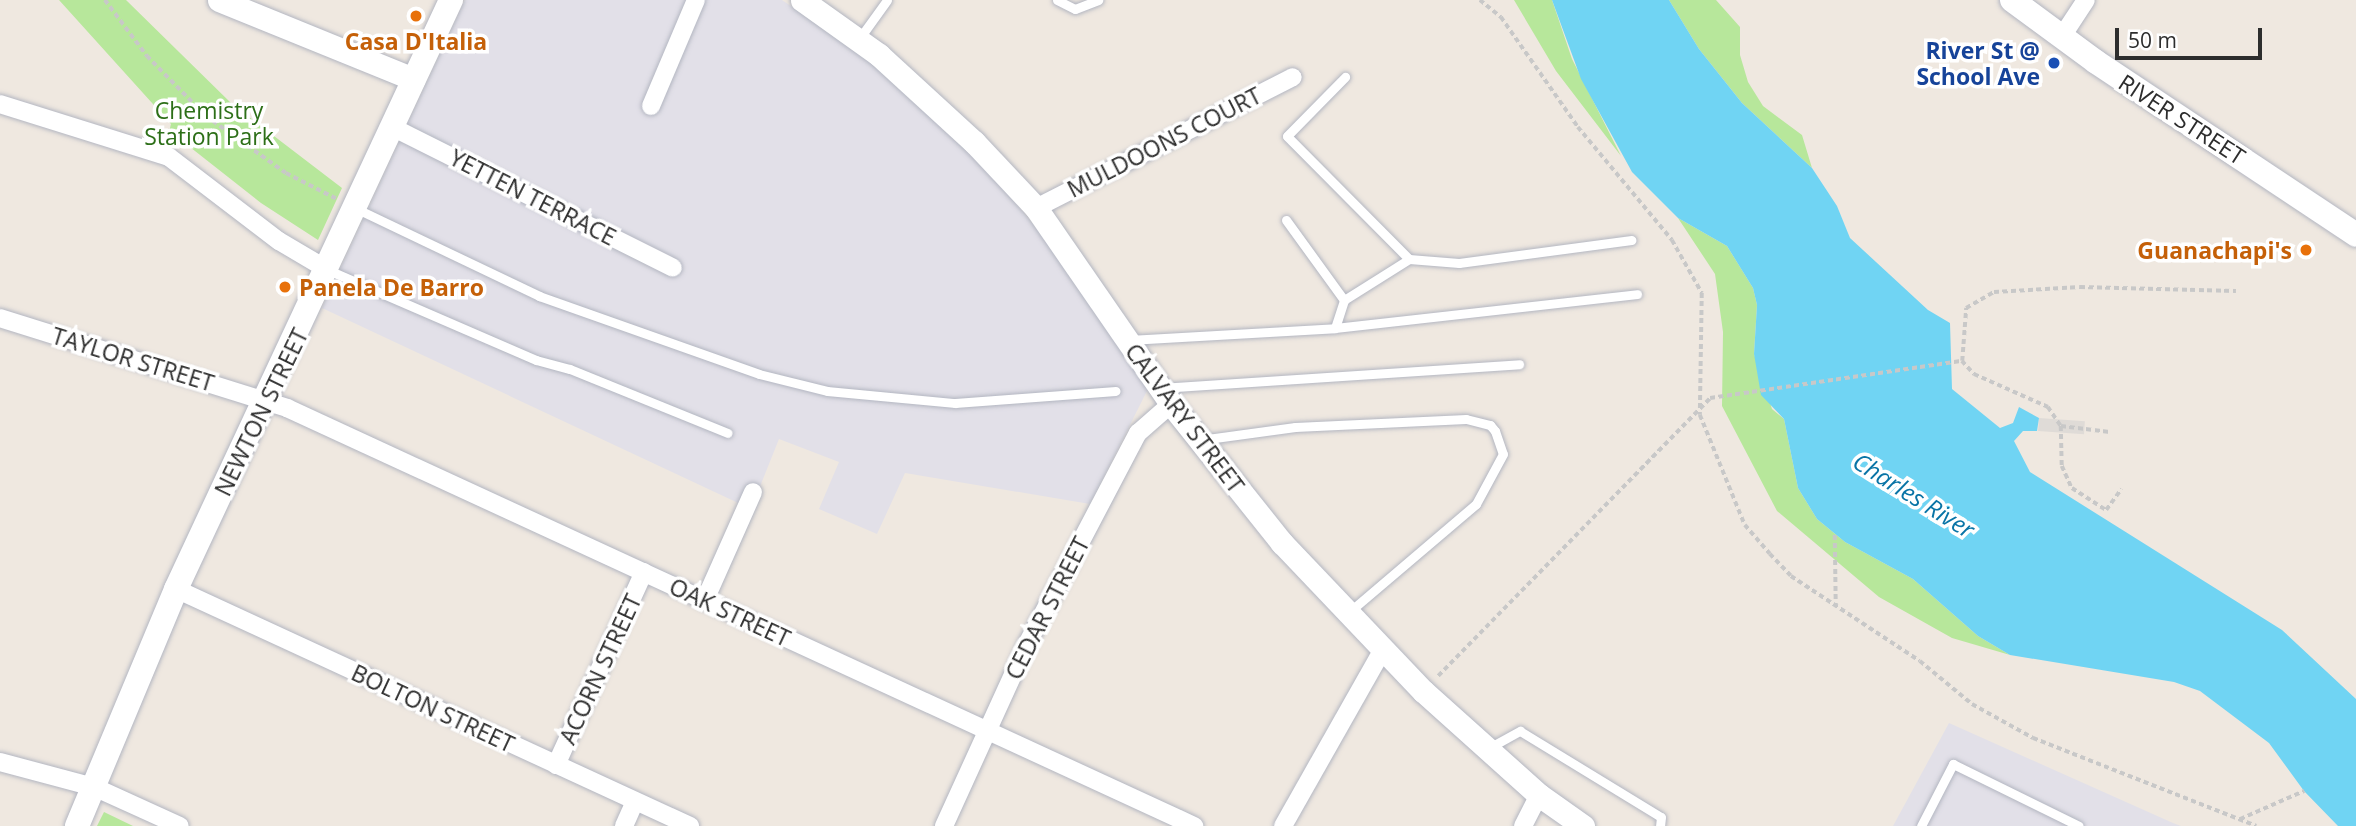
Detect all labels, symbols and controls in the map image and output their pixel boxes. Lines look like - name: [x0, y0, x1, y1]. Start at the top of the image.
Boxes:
- marker: Casa D'Italia: [408, 8, 424, 24]
- scale bar: [2118, 14, 2265, 58]
- text: 50 m: [2128, 26, 2177, 54]
- place label: Casa D'Italia: [345, 27, 487, 55]
- place label: River St @ School Ave: [1916, 36, 2040, 90]
- marker: River St @ School Ave: [2046, 55, 2062, 71]
- street label: RIVER STREET: [2114, 68, 2250, 170]
- street label: MULDOONS COURT: [1062, 81, 1266, 203]
- park label: Chemistry Station Park: [144, 96, 274, 150]
- street label: YETTEN TERRACE: [445, 143, 621, 251]
- place label: Guanachapi's: [2137, 236, 2292, 264]
- marker: Guanachapi's: [2298, 242, 2314, 258]
- place label: Panela De Barro: [299, 273, 484, 301]
- marker: Panela De Barro: [277, 279, 293, 295]
- street label: TAYLOR STREET: [49, 321, 217, 397]
- street label: NEWTON STREET: [209, 324, 313, 500]
- street label: CALVARY STREET: [1120, 338, 1250, 498]
- water label: Charles River: [1848, 446, 1980, 544]
- street label: CEDAR STREET: [999, 532, 1095, 684]
- street label: OAK STREET: [665, 572, 795, 652]
- street label: ACORN STREET: [553, 590, 647, 748]
- street label: BOLTON STREET: [347, 658, 519, 758]

